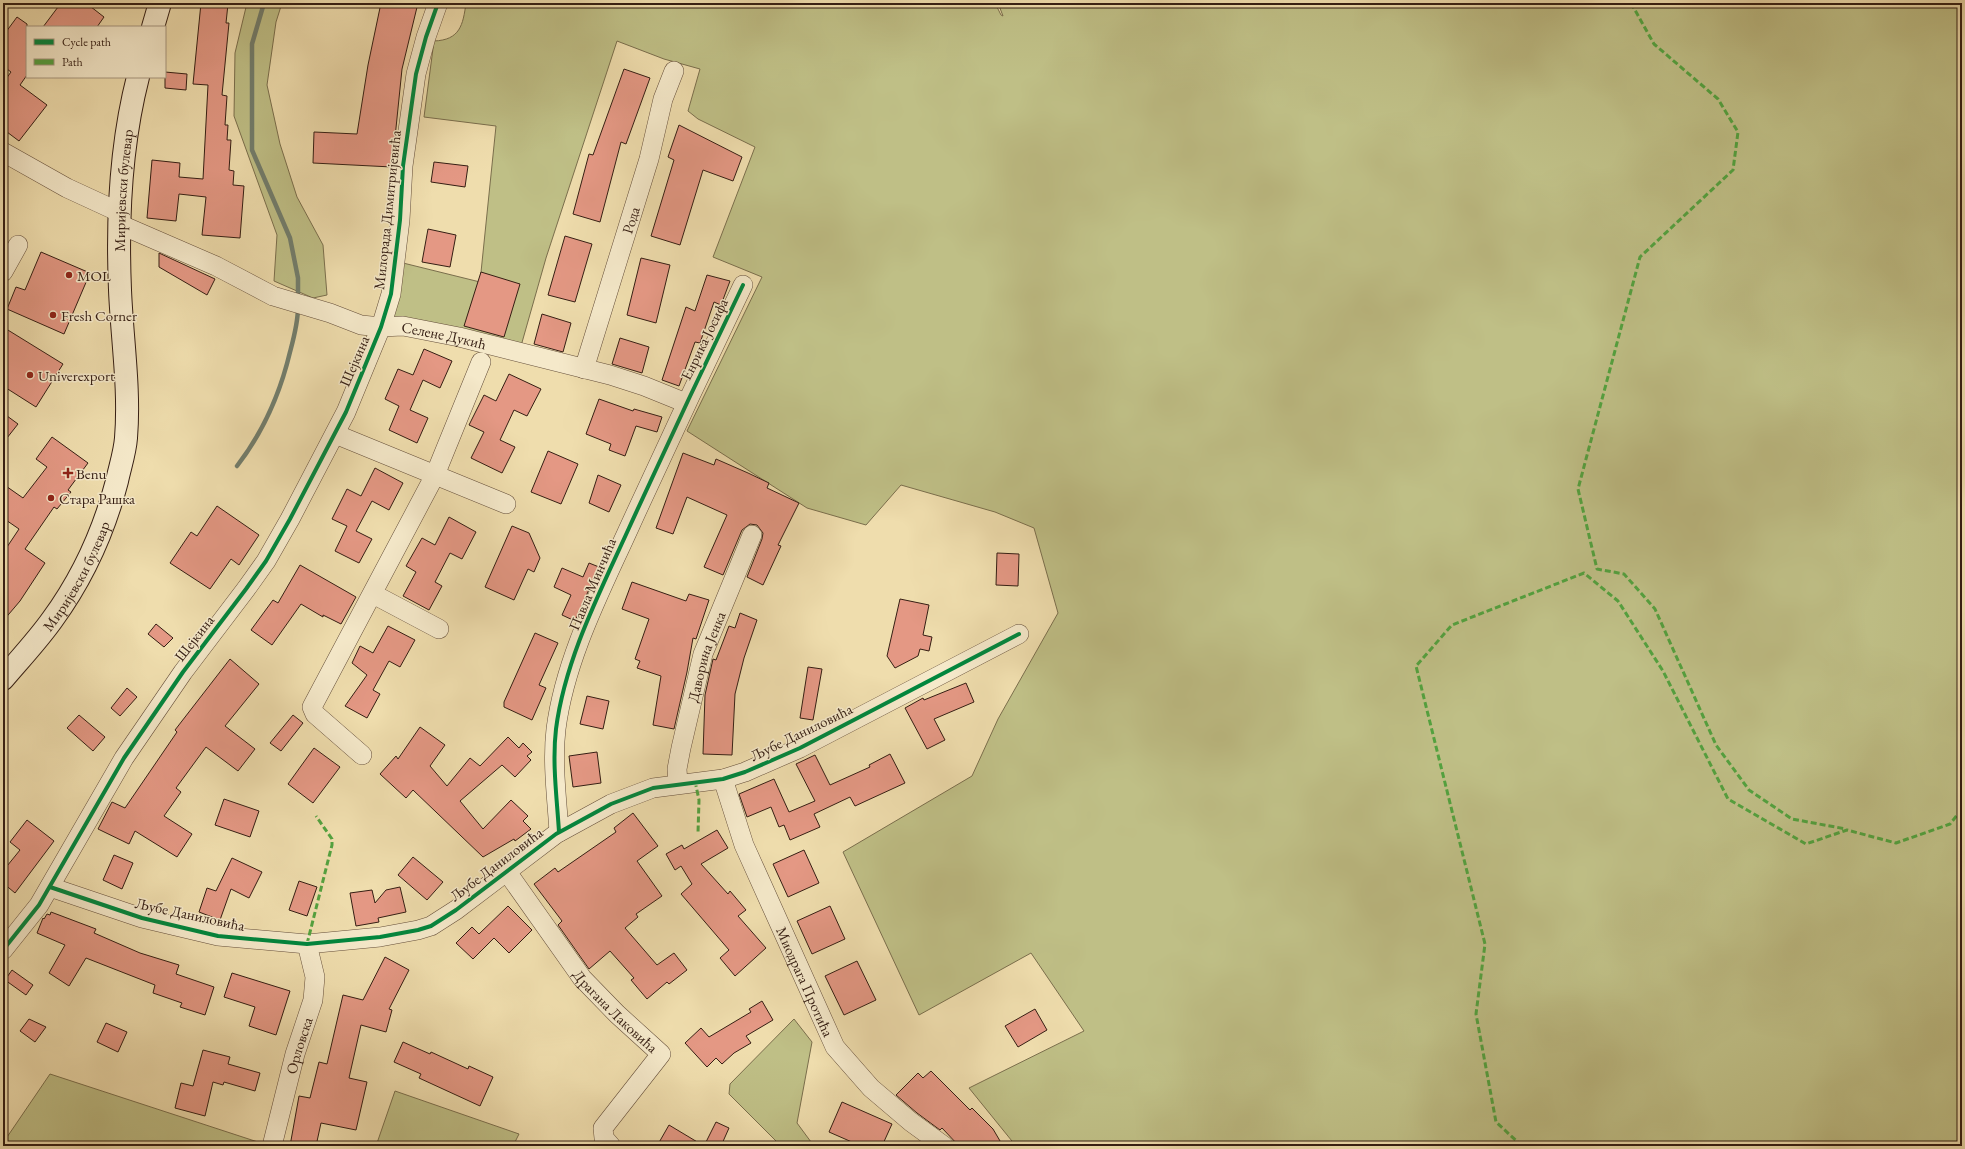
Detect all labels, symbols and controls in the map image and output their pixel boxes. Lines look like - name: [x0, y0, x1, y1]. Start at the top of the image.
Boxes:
- legend: [26, 26, 166, 78]
- text: Cycle path: [62, 34, 111, 50]
- text: Path: [62, 54, 83, 70]
- street label: Миријевски булевар: [109, 128, 137, 252]
- street label: Милорада Димитријевића: [369, 129, 405, 291]
- street label: Рода: [617, 204, 643, 236]
- place label: MOL: [77, 266, 111, 285]
- marker: MOL: [64, 270, 74, 280]
- street label: Енрика Јосифа: [676, 295, 732, 383]
- place label: Fresh Corner: [61, 306, 137, 325]
- marker: Fresh Corner: [48, 310, 58, 320]
- street label: Селене Дукић: [400, 316, 489, 353]
- street label: Шејкина: [335, 333, 373, 389]
- place label: Univerexport: [38, 366, 115, 385]
- marker: Univerexport: [25, 370, 35, 380]
- place label: Benu: [76, 464, 107, 483]
- marker: Benu: [63, 468, 73, 478]
- place label: Стара Рашка: [59, 489, 135, 508]
- marker: Стара Рашка: [46, 493, 56, 503]
- street label: Миријевски булевар: [38, 518, 113, 635]
- street label: Павла Минчића: [564, 535, 620, 633]
- street label: Даворина Јенка: [683, 608, 729, 704]
- street label: Шејкина: [170, 611, 218, 665]
- street label: Љубе Даниловића: [747, 699, 855, 765]
- street label: Љубе Даниловића: [446, 823, 546, 905]
- street label: Љубе Даниловића: [133, 893, 247, 935]
- street label: Миодрага Протића: [772, 924, 839, 1040]
- street label: Драгана Лаковића: [569, 966, 662, 1056]
- street label: Орловска: [281, 1014, 316, 1076]

